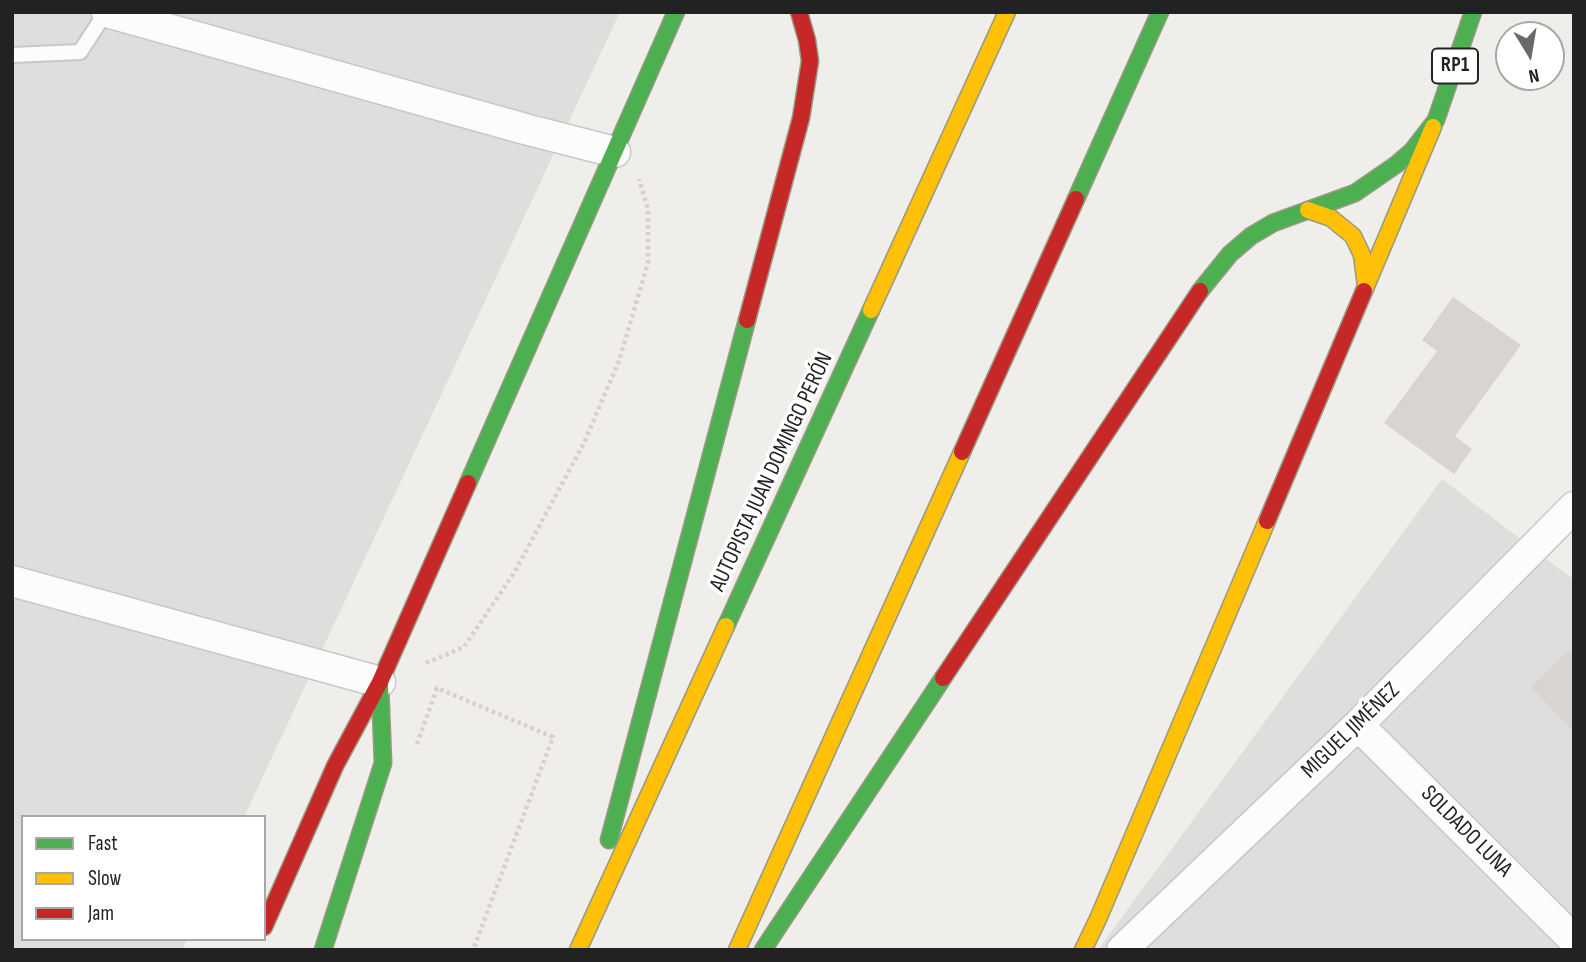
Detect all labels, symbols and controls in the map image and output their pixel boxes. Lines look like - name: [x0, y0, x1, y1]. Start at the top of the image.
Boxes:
- north arrow: [1495, 21, 1565, 91]
- road number: RP1: [1432, 48, 1478, 84]
- text: N: [1527, 63, 1541, 87]
- street label: AUTOPISTA JUAN DOMINGO PERÓN: [704, 348, 840, 596]
- street label: MIGUEL JIMÉNEZ: [1296, 677, 1406, 785]
- street label: SOLDADO LUNA: [1415, 781, 1517, 883]
- legend: [21, 815, 266, 941]
- text: Fast: [88, 831, 118, 856]
- text: Slow: [88, 866, 121, 891]
- text: Jam: [88, 901, 114, 926]

